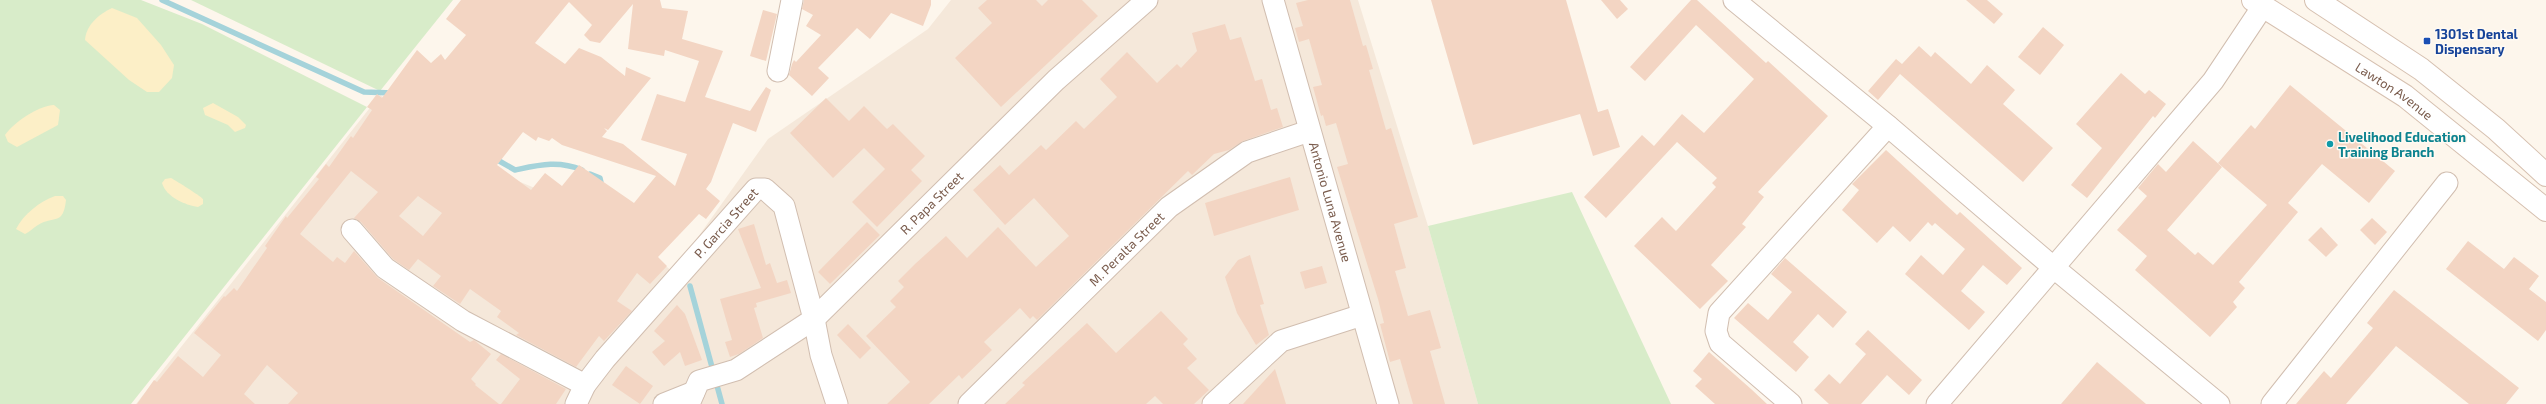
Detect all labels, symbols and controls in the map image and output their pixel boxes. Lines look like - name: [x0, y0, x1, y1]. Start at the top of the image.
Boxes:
- place label: 1301st Dental Dispensary: [2435, 26, 2519, 57]
- marker: 1301st Dental Dispensary: [2422, 36, 2432, 46]
- street label: Lawton Avenue: [2352, 59, 2436, 123]
- place label: Livelihood Education Training Branch: [2338, 129, 2466, 160]
- marker: Livelihood Education Training Branch: [2325, 139, 2335, 149]
- street label: Antonio Luna Avenue: [1306, 140, 1355, 264]
- street label: R. Papa Street: [897, 168, 966, 238]
- street label: P. Garcia Street: [691, 184, 761, 261]
- street label: M. Peralta Street: [1086, 208, 1167, 289]

